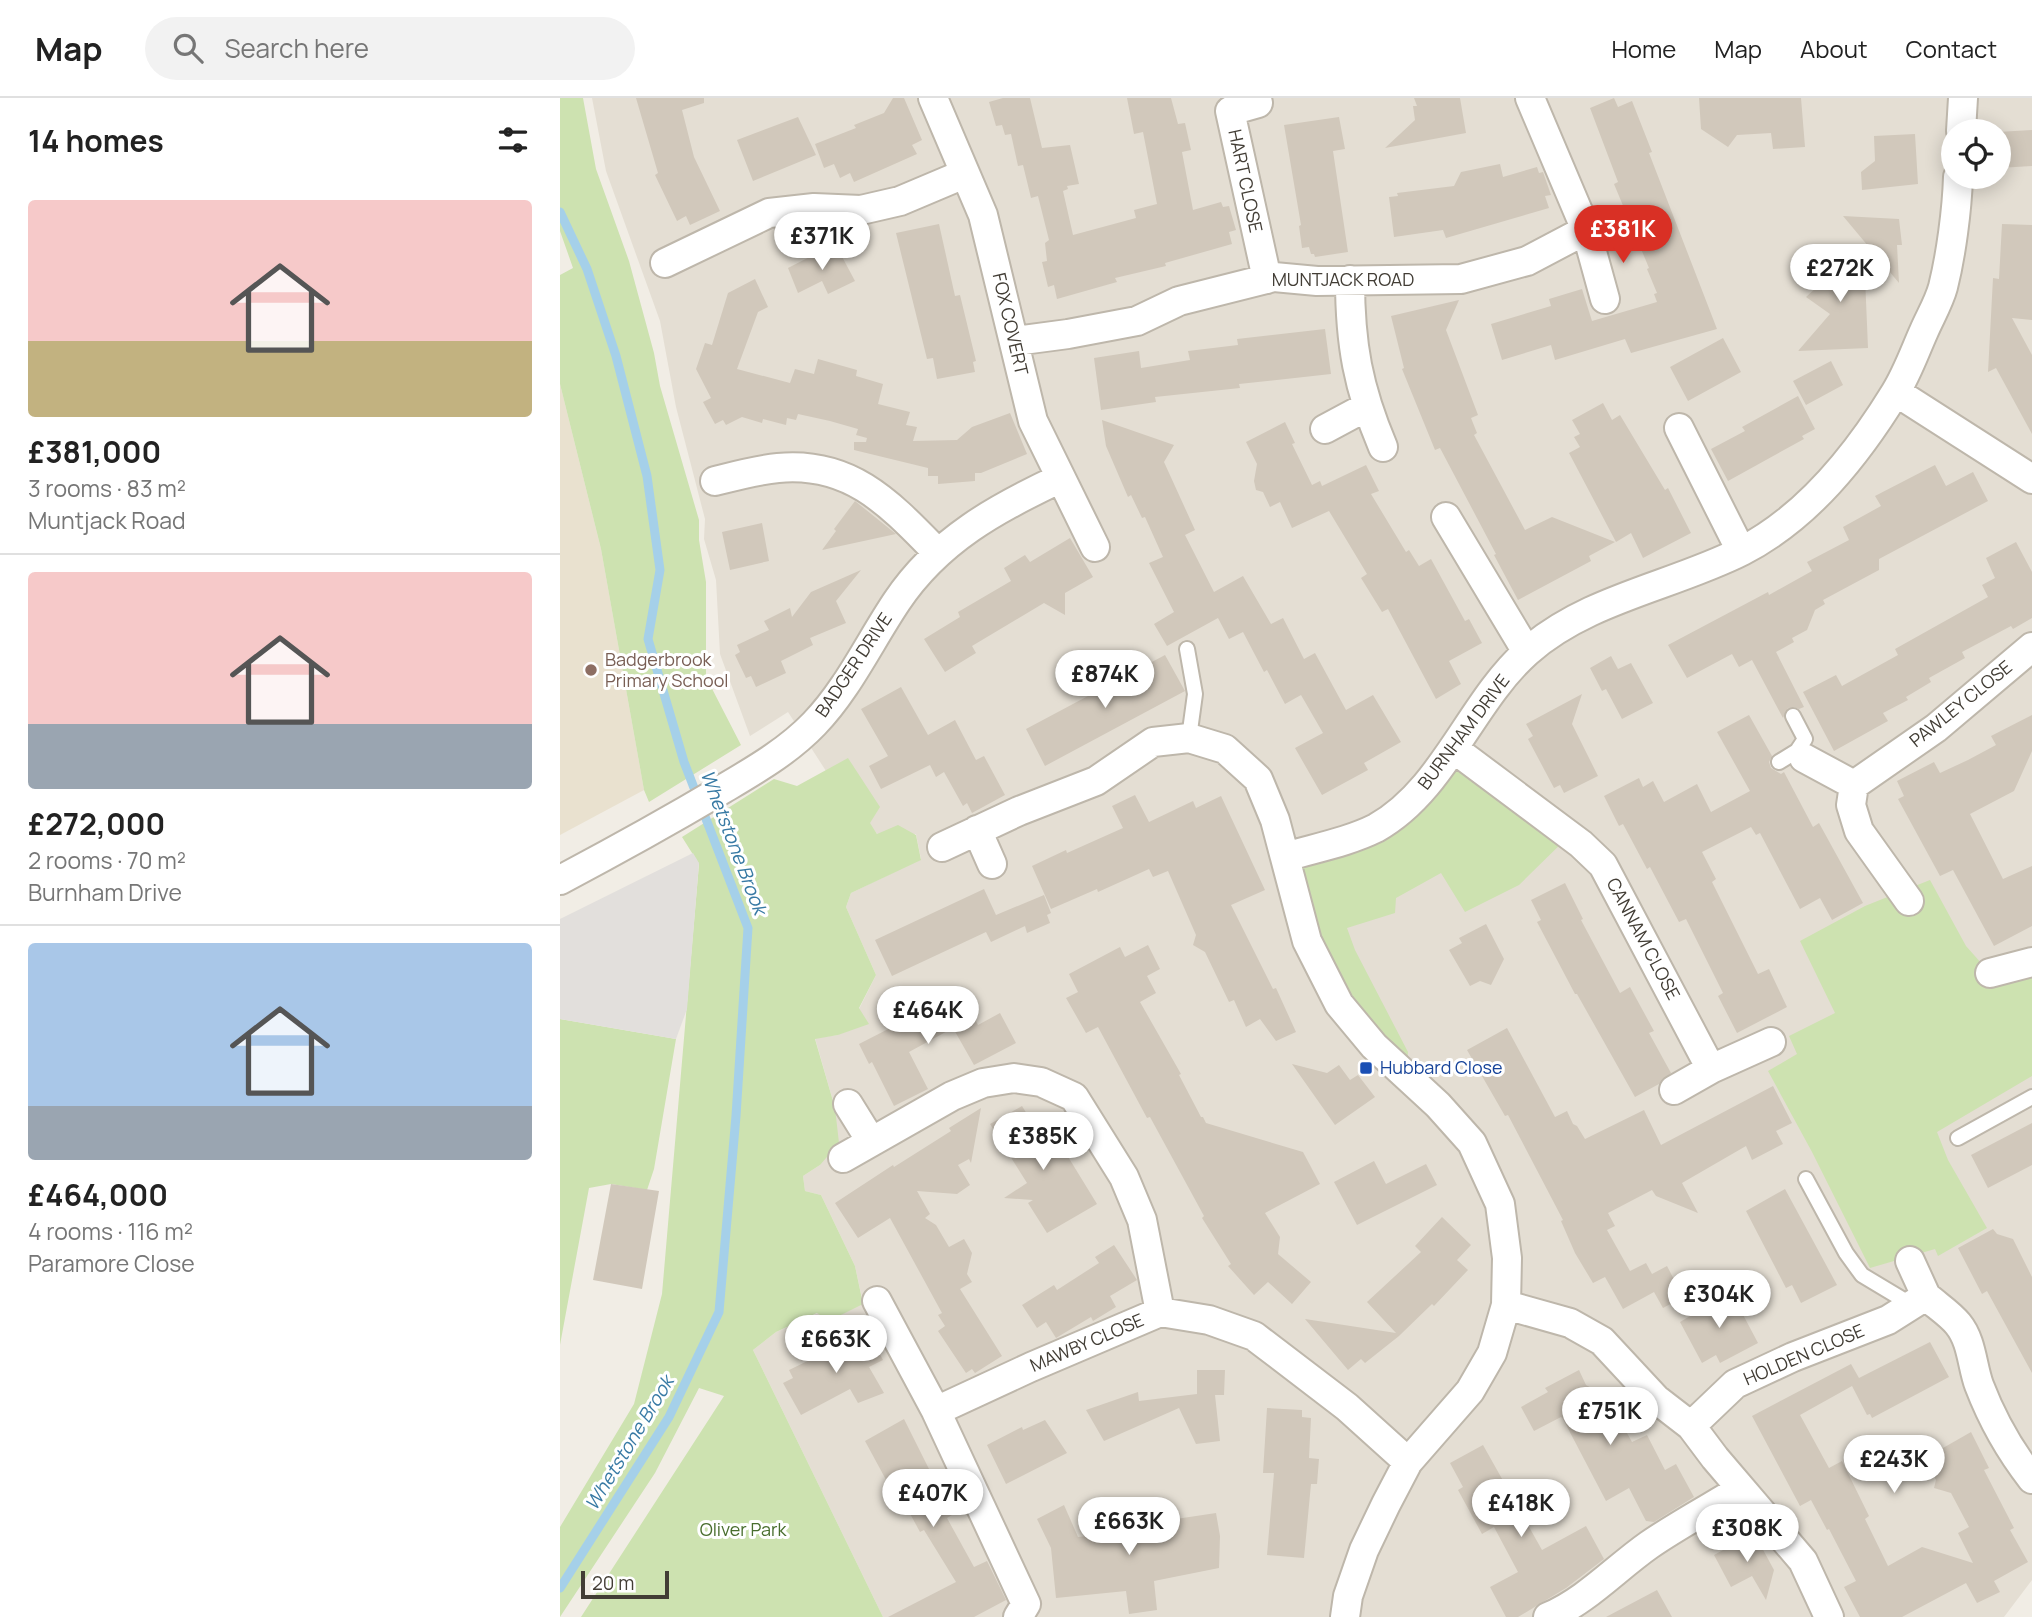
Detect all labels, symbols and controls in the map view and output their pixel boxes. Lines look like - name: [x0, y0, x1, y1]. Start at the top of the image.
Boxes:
- search box: [145, 17, 635, 80]
- text: Map: [35, 26, 103, 71]
- icon: search: [169, 29, 207, 67]
- text: Search here: [225, 30, 369, 66]
- text: Home: [1611, 32, 1676, 65]
- text: Map: [1714, 32, 1762, 65]
- text: About: [1800, 32, 1868, 65]
- text: Contact: [1906, 32, 1997, 65]
- map controls: [1941, 119, 2011, 189]
- button: locate: [1941, 119, 2011, 189]
- text: 14 homes: [28, 120, 164, 161]
- icon: filters: [494, 121, 532, 159]
- street label: HART CLOSE: [1223, 127, 1269, 235]
- pin: £381K: [1574, 206, 1672, 265]
- pin: £371K: [773, 212, 871, 272]
- text: £381K: [1590, 212, 1656, 244]
- text: £371K: [790, 219, 854, 251]
- pin: £272K: [1791, 244, 1889, 304]
- icon: home: [217, 245, 343, 371]
- text: £272K: [1806, 251, 1874, 283]
- street label: MUNTJACK ROAD: [1272, 267, 1414, 291]
- street label: FOX COVERT: [988, 270, 1034, 378]
- text: £381,000: [28, 431, 161, 472]
- text: 3 rooms · 83 m²: [28, 472, 186, 504]
- text: Muntjack Road: [28, 504, 186, 536]
- street label: BADGER DRIVE: [809, 607, 897, 721]
- icon: home: [217, 617, 343, 743]
- place label: Badgerbrook Primary School: [605, 647, 729, 692]
- pin: £874K: [1056, 650, 1154, 710]
- street label: PAWLEY CLOSE: [1904, 654, 2017, 752]
- text: £874K: [1071, 657, 1139, 689]
- marker: Badgerbrook Primary School: [583, 662, 599, 678]
- street label: BURNHAM DRIVE: [1412, 669, 1514, 794]
- water label: Whetstone Brook: [695, 766, 774, 920]
- text: £272,000: [28, 803, 165, 844]
- text: 2 rooms · 70 m²: [28, 844, 186, 876]
- street label: CANNAM CLOSE: [1602, 873, 1686, 1004]
- text: Burnham Drive: [28, 876, 182, 908]
- pin: £464K: [879, 986, 977, 1046]
- icon: home: [217, 988, 343, 1114]
- text: £464K: [893, 993, 963, 1025]
- place label: Hubbard Close: [1380, 1055, 1503, 1079]
- marker: Hubbard Close: [1358, 1060, 1374, 1076]
- pin: £385K: [994, 1112, 1092, 1172]
- text: £385K: [1009, 1119, 1077, 1151]
- text: £464,000: [28, 1174, 168, 1215]
- text: 4 rooms · 116 m²: [28, 1215, 193, 1247]
- text: Paramore Close: [28, 1247, 195, 1279]
- pin: £304K: [1670, 1270, 1768, 1330]
- text: £304K: [1684, 1277, 1754, 1309]
- street label: MAWBY CLOSE: [1026, 1307, 1147, 1377]
- pin: £663K: [787, 1316, 885, 1375]
- street label: HOLDEN CLOSE: [1740, 1318, 1868, 1390]
- text: £663K: [801, 1322, 871, 1354]
- water label: Whetstone Brook: [579, 1369, 681, 1515]
- pin: £751K: [1561, 1388, 1659, 1447]
- text: £751K: [1578, 1394, 1642, 1426]
- pin: £243K: [1845, 1436, 1943, 1495]
- text: £243K: [1860, 1442, 1928, 1474]
- pin: £407K: [884, 1470, 982, 1529]
- text: £407K: [898, 1476, 968, 1508]
- pin: £418K: [1472, 1480, 1570, 1539]
- text: £418K: [1488, 1486, 1554, 1518]
- pin: £663K: [1080, 1498, 1178, 1557]
- text: £663K: [1094, 1504, 1164, 1536]
- pin: £308K: [1698, 1504, 1796, 1564]
- text: £308K: [1712, 1511, 1782, 1543]
- park label: Oliver Park: [700, 1517, 787, 1541]
- scale bar: [581, 1568, 668, 1600]
- text: 20 m: [592, 1570, 634, 1596]

